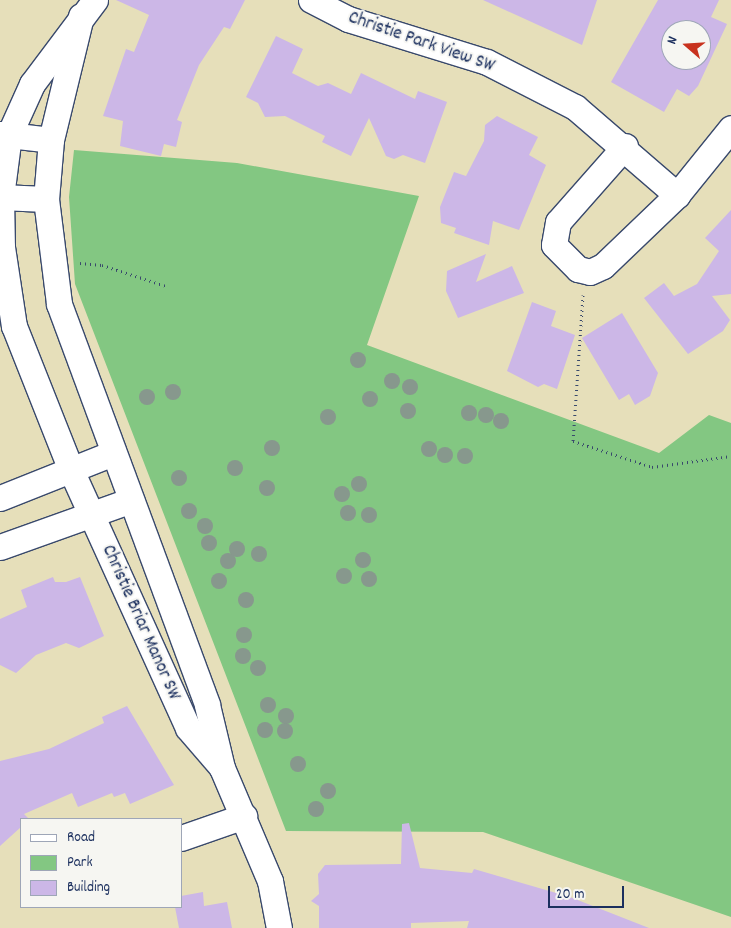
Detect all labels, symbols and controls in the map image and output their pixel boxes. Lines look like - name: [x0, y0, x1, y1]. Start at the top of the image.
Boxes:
- street label: Christie Park View SW: [345, 7, 497, 79]
- north arrow: [661, 20, 711, 70]
- text: N: [662, 34, 683, 47]
- street label: Christie Briar Manor SW: [95, 542, 185, 704]
- legend: [20, 818, 182, 908]
- text: Road: [67, 827, 95, 849]
- text: Park: [67, 852, 93, 874]
- scale bar: [551, 876, 627, 908]
- text: Building: [67, 877, 110, 899]
- text: 20 m: [556, 884, 584, 906]

